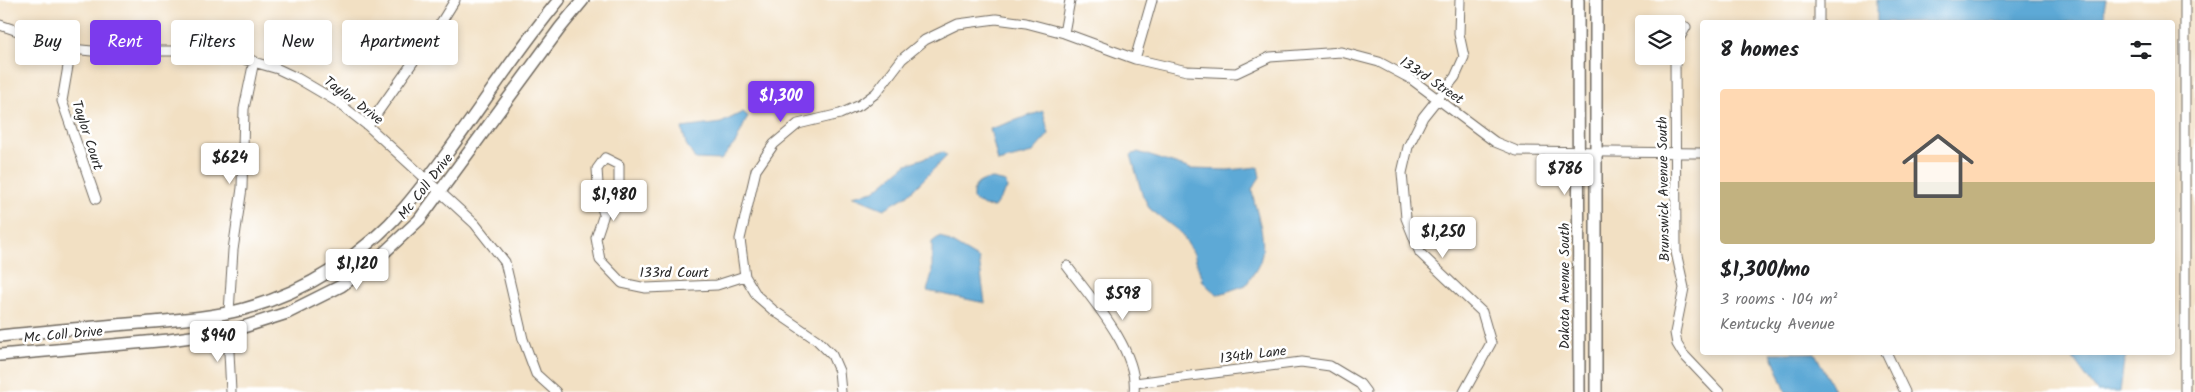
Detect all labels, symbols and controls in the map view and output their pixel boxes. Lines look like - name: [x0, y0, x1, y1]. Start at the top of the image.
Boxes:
- map controls: [1635, 15, 1685, 65]
- button: layers: [1635, 15, 1685, 65]
- chip: Buy: [15, 20, 80, 65]
- chip: Rent: [90, 20, 161, 65]
- chip: Filters: [171, 20, 254, 65]
- chip: New: [264, 20, 332, 65]
- chip: Apartment: [342, 20, 458, 65]
- text: 8 homes: [1720, 34, 1799, 67]
- icon: filters: [2127, 36, 2155, 64]
- street label: 133rd Street: [1395, 51, 1468, 111]
- street label: Taylor Drive: [319, 71, 388, 131]
- pin: $1,300: [740, 80, 822, 123]
- text: $1,300: [759, 84, 803, 109]
- street label: Taylor Court: [65, 98, 109, 174]
- street label: Brunswick Avenue South: [1652, 116, 1676, 262]
- icon: home: [1893, 121, 1983, 211]
- pin: $624: [200, 142, 260, 185]
- text: $624: [212, 146, 248, 171]
- street label: Mc Coll Drive: [393, 148, 459, 225]
- pin: $786: [1535, 154, 1595, 196]
- text: $786: [1547, 157, 1583, 182]
- pin: $1,980: [573, 180, 655, 222]
- text: $1,980: [592, 183, 636, 208]
- pin: $1,250: [1402, 216, 1484, 259]
- text: $1,250: [1421, 220, 1465, 245]
- street label: Dakota Avenue South: [1554, 223, 1576, 349]
- pin: $1,120: [316, 248, 398, 291]
- text: $1,120: [337, 252, 377, 277]
- text: $1,300/mo: [1720, 254, 1810, 287]
- street label: 133rd Court: [639, 262, 709, 284]
- pin: $598: [1093, 278, 1153, 321]
- text: $598: [1105, 282, 1141, 307]
- text: 3 rooms · 104 m²: [1720, 287, 1837, 312]
- text: Kentucky Avenue: [1720, 312, 1835, 337]
- pin: $940: [188, 320, 248, 363]
- street label: Mc Coll Drive: [23, 321, 104, 349]
- text: $940: [201, 324, 235, 349]
- street label: 134th Lane: [1219, 340, 1288, 370]

